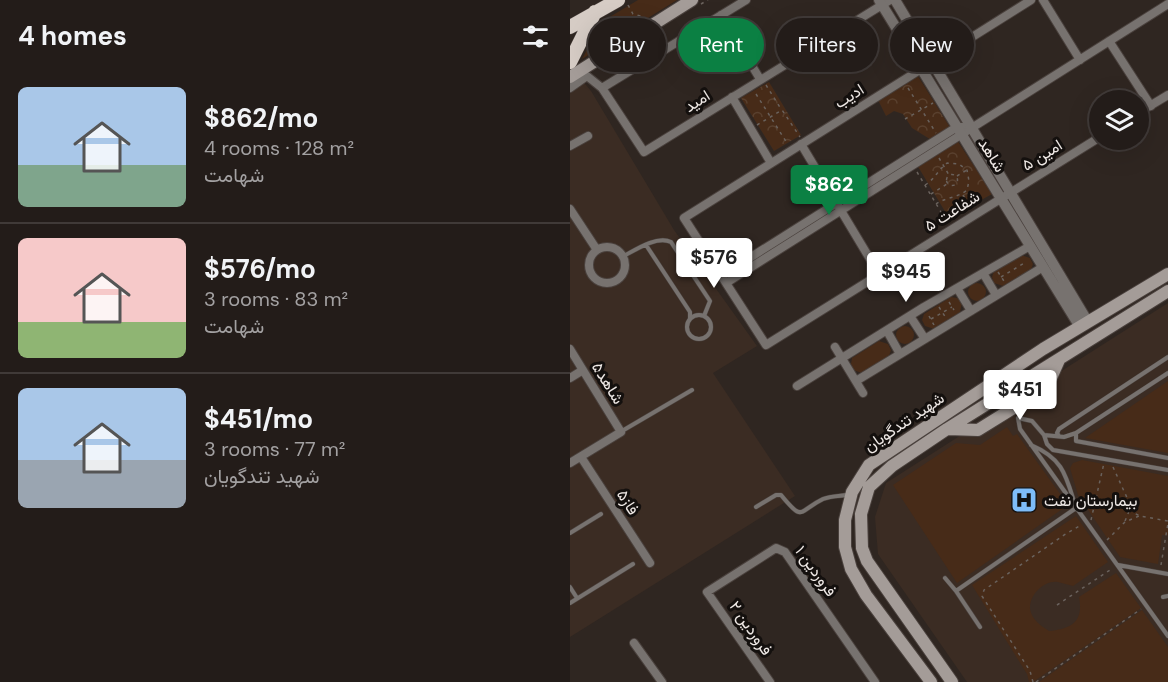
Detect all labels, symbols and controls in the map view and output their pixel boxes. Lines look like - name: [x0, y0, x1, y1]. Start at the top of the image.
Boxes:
- chip: Buy: [588, 18, 666, 72]
- chip: Rent: [678, 18, 764, 72]
- chip: Filters: [776, 18, 878, 72]
- chip: New: [890, 18, 974, 72]
- text: 4 homes: [18, 19, 127, 53]
- icon: filters: [519, 20, 552, 53]
- street label: ادیب: [830, 79, 868, 113]
- street label: امید: [680, 85, 714, 117]
- map controls: [1089, 90, 1149, 150]
- button: layers: [1089, 90, 1149, 150]
- text: $862/mo: [204, 101, 318, 135]
- icon: home: [66, 111, 138, 183]
- street label: شاهد: [973, 134, 1011, 176]
- street label: امین ۵: [1018, 134, 1066, 176]
- text: 4 rooms · 128 m²: [204, 135, 354, 161]
- text: شهامت: [204, 162, 264, 188]
- pin: $862: [793, 165, 865, 216]
- text: $862: [805, 171, 853, 197]
- street label: شفاعت ۵: [920, 186, 984, 236]
- pin: $576: [678, 238, 750, 289]
- text: $576: [690, 244, 738, 270]
- text: $576/mo: [204, 252, 316, 286]
- pin: $945: [870, 252, 942, 303]
- text: $945: [881, 258, 931, 284]
- icon: home: [66, 262, 138, 334]
- text: 3 rooms · 83 m²: [204, 286, 348, 312]
- text: شهامت: [204, 313, 264, 339]
- street label: شاهد۵: [587, 358, 629, 408]
- pin: $451: [984, 370, 1056, 421]
- text: $451: [998, 376, 1042, 402]
- street label: شهید تندگویان: [860, 387, 948, 457]
- text: $451/mo: [204, 402, 313, 436]
- icon: home: [66, 412, 138, 484]
- text: 3 rooms · 77 m²: [204, 436, 345, 462]
- text: شهید تندگویان: [204, 463, 320, 489]
- street label: فاز۵: [612, 485, 644, 519]
- hospital icon: بیمارستان نفت: [1009, 485, 1039, 515]
- place label: بیمارستان نفت: [1044, 490, 1138, 511]
- street label: فروردین ۱: [790, 541, 842, 601]
- street label: فروردین ۲: [725, 597, 777, 659]

